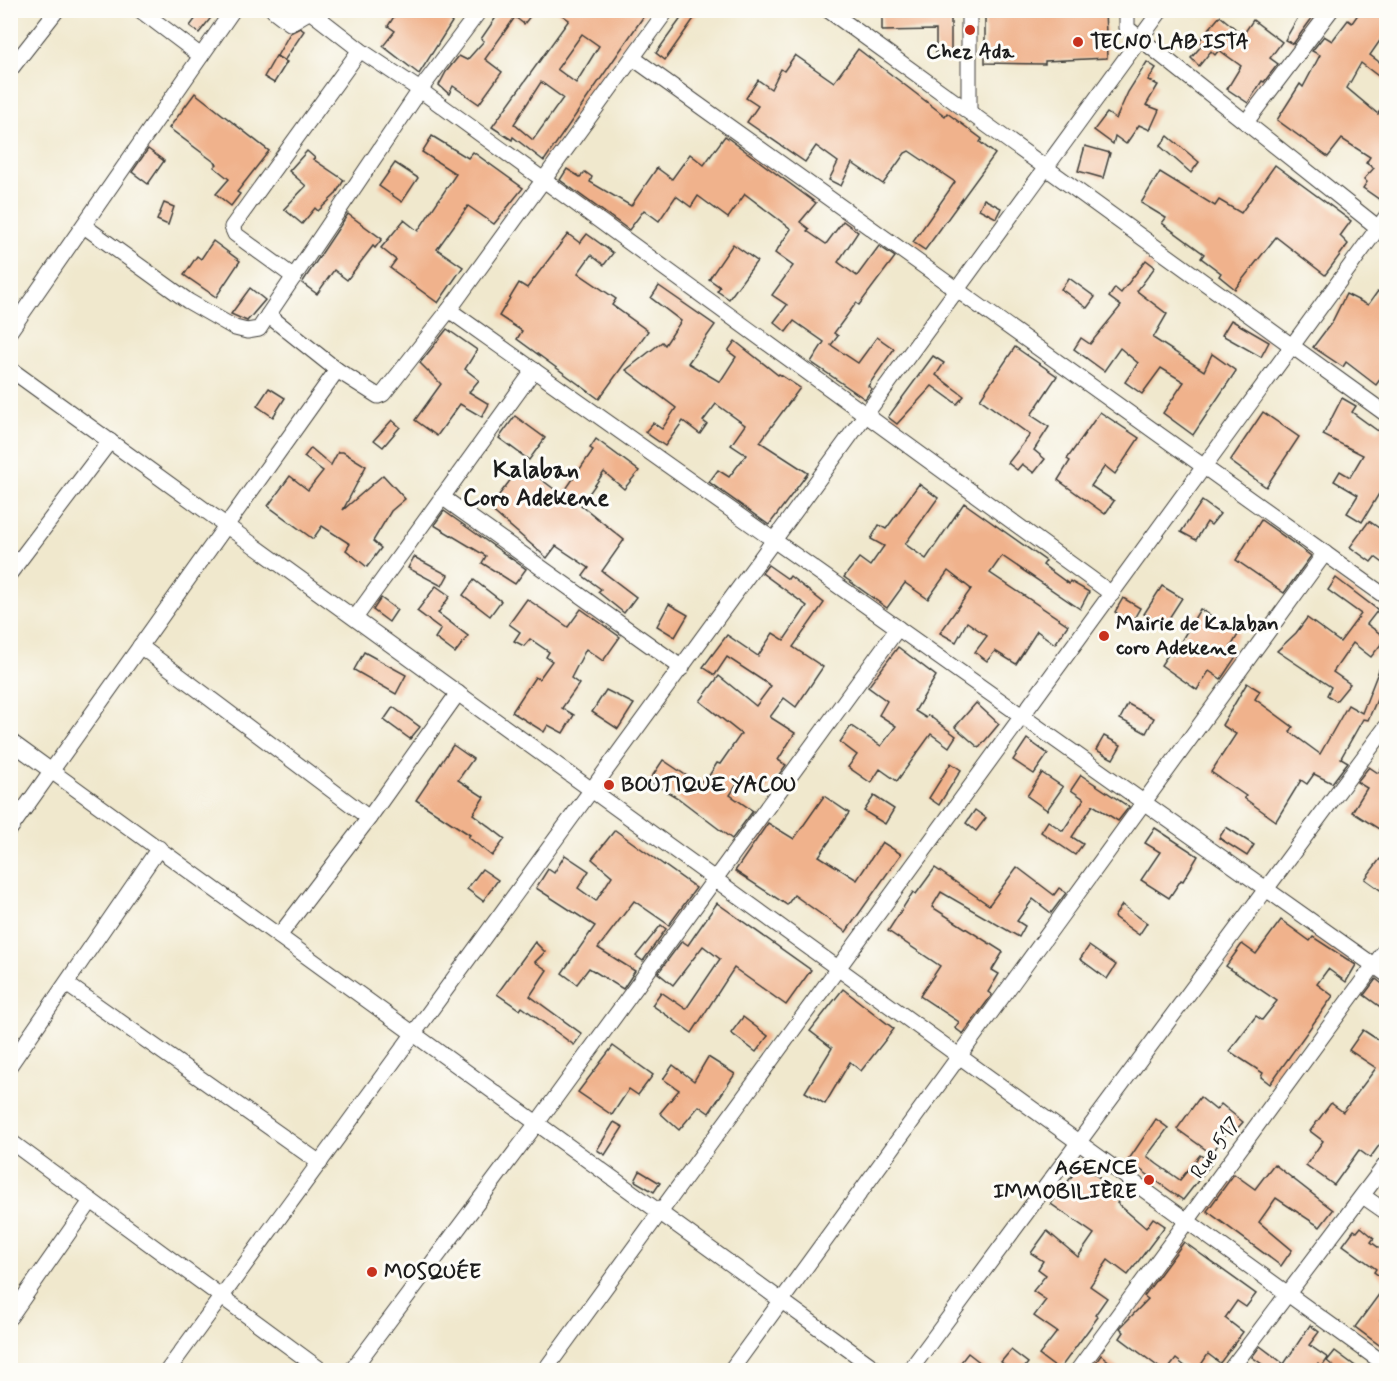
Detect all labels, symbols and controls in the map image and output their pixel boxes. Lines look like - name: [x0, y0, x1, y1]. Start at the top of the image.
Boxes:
- marker: Chez Ada: [963, 23, 977, 37]
- place label: TECNO LAB ISTA: [1090, 28, 1249, 56]
- marker: TECNO LAB ISTA: [1071, 35, 1085, 49]
- place label: Chez Ada: [926, 38, 1015, 66]
- district label: Kalaban Coro Adekene: [463, 455, 609, 514]
- place label: Mairie de Kalaban coro Adekene: [1116, 610, 1279, 662]
- marker: Mairie de Kalaban coro Adekene: [1097, 629, 1111, 643]
- place label: BOUTIQUE YACOU: [621, 771, 796, 799]
- marker: BOUTIQUE YACOU: [602, 778, 616, 792]
- street label: Rue 517: [1184, 1111, 1248, 1185]
- place label: AGENCE IMMOBILIÈRE: [993, 1154, 1137, 1206]
- marker: AGENCE IMMOBILIÈRE: [1142, 1173, 1156, 1187]
- place label: MOSQUÉE: [384, 1258, 481, 1286]
- marker: MOSQUÉE: [365, 1265, 379, 1279]

